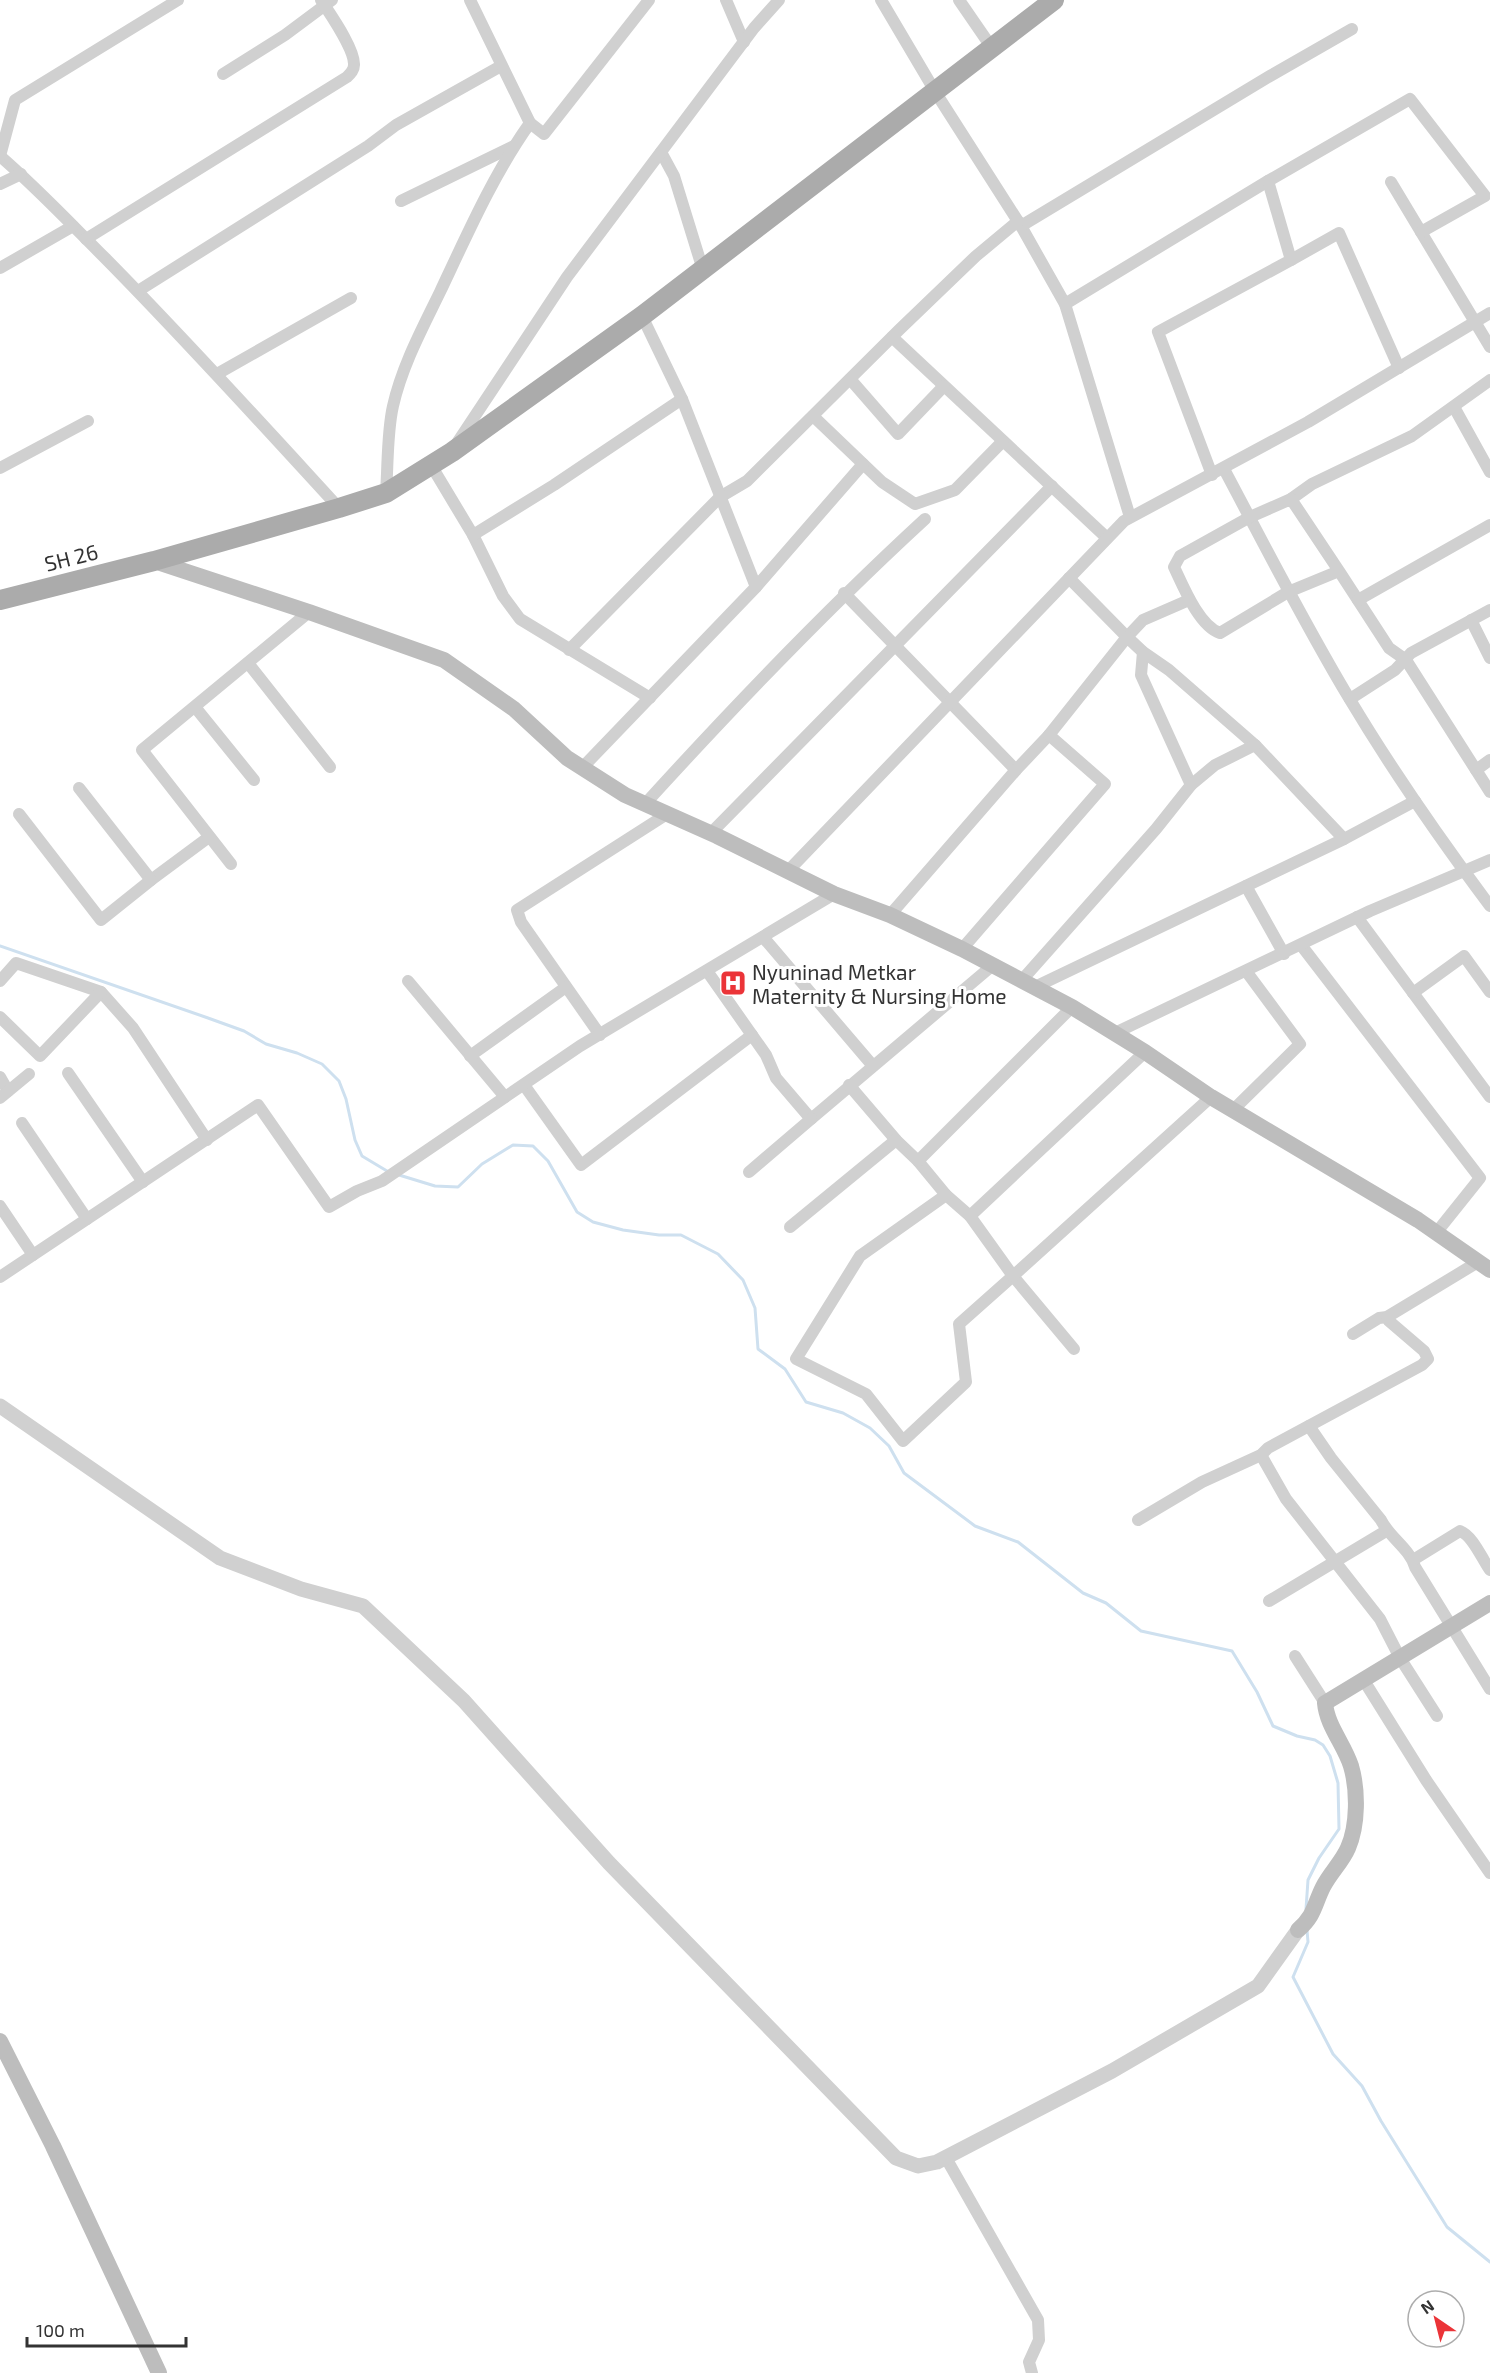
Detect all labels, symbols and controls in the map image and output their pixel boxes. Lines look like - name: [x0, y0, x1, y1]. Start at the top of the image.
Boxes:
- street label: SH 26: [42, 538, 100, 576]
- place label: Nyuninad Metkar Maternity & Nursing Home: [752, 959, 1007, 1008]
- hospital icon: Nyuninad Metkar Maternity & Nursing Home: [718, 968, 748, 998]
- north arrow: [1406, 2289, 1466, 2349]
- text: N: [1417, 2295, 1437, 2317]
- scale bar: [27, 2310, 186, 2348]
- text: 100 m: [36, 2319, 85, 2341]

